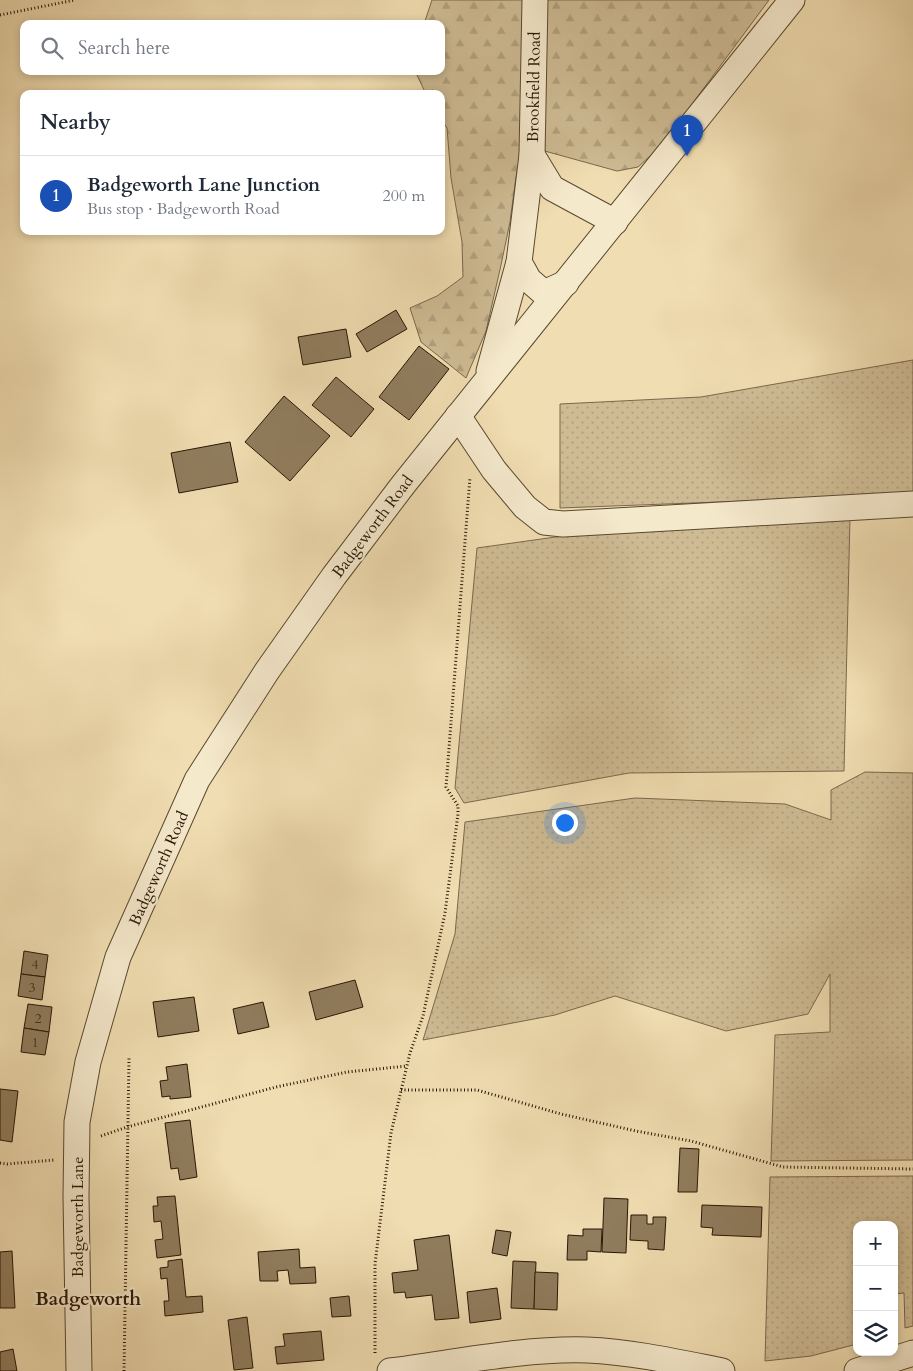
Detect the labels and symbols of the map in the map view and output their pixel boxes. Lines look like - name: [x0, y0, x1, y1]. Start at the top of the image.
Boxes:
- street label: Brookfield Road: [522, 31, 546, 143]
- pin: 1: [671, 115, 703, 156]
- street label: Badgeworth Road: [327, 470, 419, 582]
- street label: Badgeworth Road: [124, 807, 194, 929]
- your location: [552, 810, 578, 836]
- house number: 4: [31, 955, 39, 974]
- house number: 3: [28, 978, 36, 997]
- house number: 2: [34, 1009, 42, 1028]
- house number: 1: [31, 1033, 39, 1052]
- street label: Badgeworth Lane: [67, 1157, 89, 1277]
- district label: Badgeworth: [35, 1286, 141, 1312]

